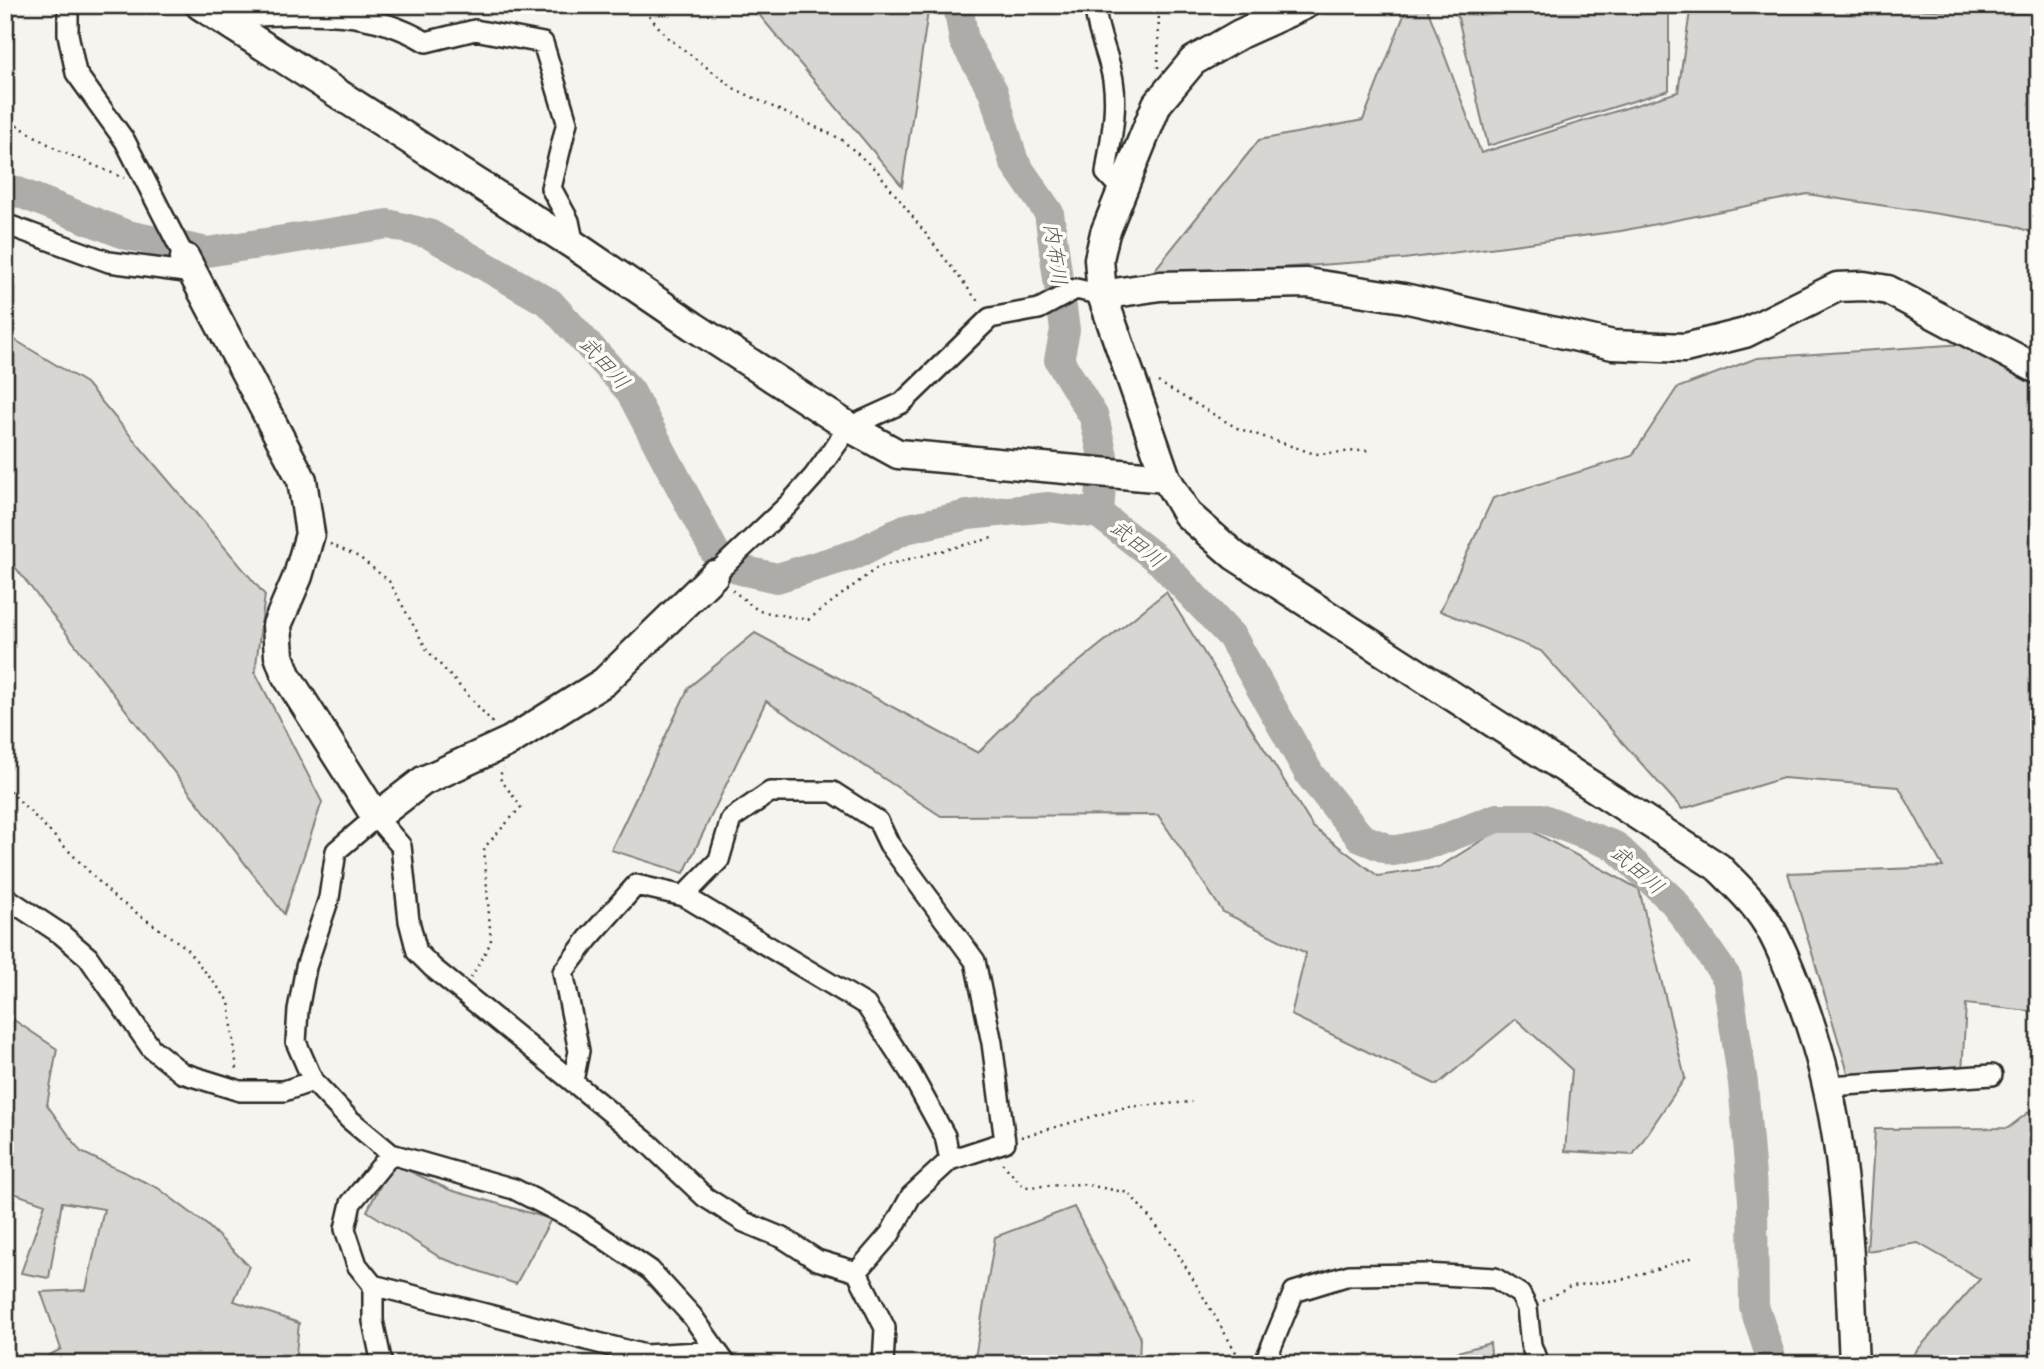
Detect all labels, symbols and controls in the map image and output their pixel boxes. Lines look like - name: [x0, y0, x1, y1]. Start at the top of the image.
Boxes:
- water label: 内布川: [1037, 221, 1073, 287]
- water label: 武田川: [573, 331, 635, 395]
- water label: 武田川: [1104, 514, 1170, 574]
- water label: 武田川: [1604, 839, 1670, 901]

